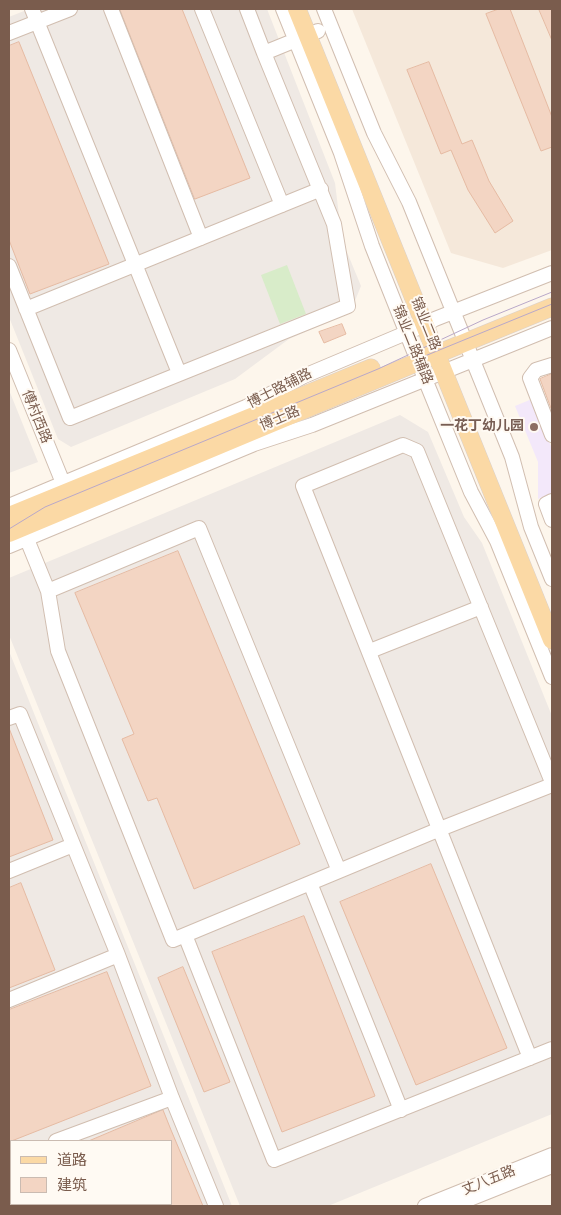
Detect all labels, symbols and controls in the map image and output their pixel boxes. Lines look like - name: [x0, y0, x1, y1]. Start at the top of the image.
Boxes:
- street label: 锦业二路: [407, 295, 443, 353]
- street label: 锦业二路辅路: [388, 303, 436, 387]
- street label: 博士路辅路: [245, 366, 315, 412]
- street label: 傅村西路: [18, 388, 54, 446]
- street label: 博士路: [257, 403, 303, 435]
- place label: 一花丁幼儿园: [440, 419, 524, 435]
- marker: 一花丁幼儿园: [528, 421, 540, 433]
- legend: [10, 1140, 172, 1205]
- text: 道路: [57, 1148, 87, 1171]
- street label: 丈八五路: [460, 1163, 518, 1199]
- text: 建筑: [57, 1173, 87, 1196]

